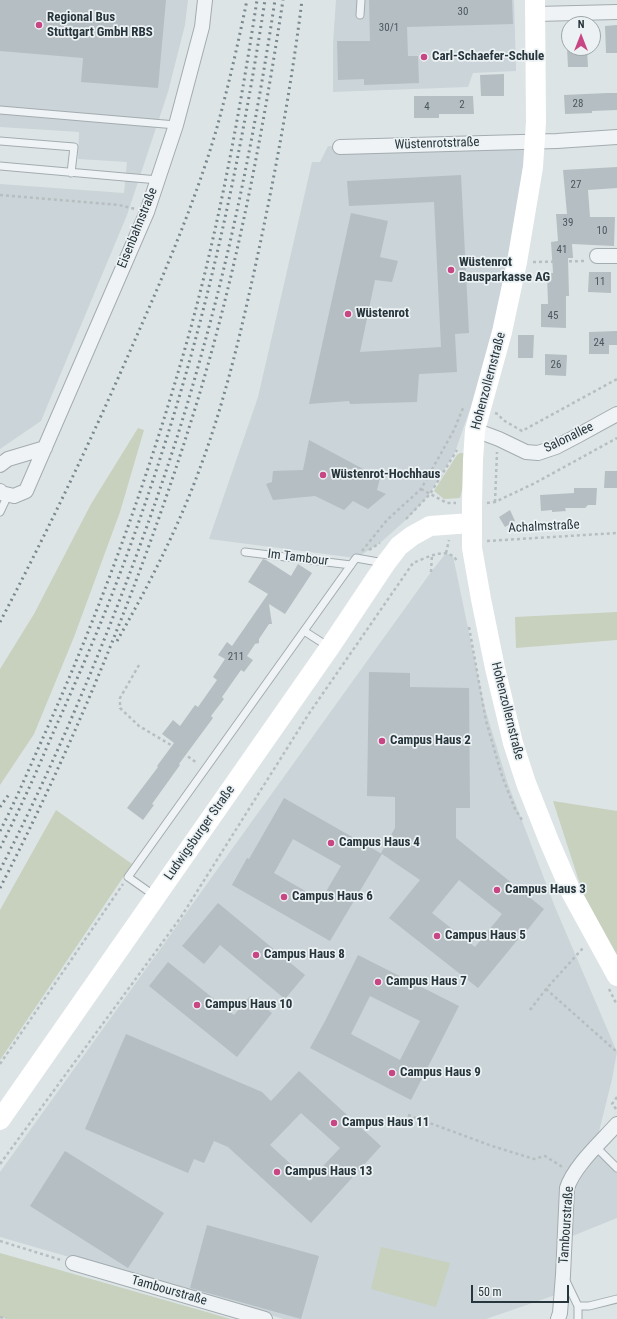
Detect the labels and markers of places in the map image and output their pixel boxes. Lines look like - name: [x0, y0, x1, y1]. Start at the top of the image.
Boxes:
- place label: Regional Bus Stuttgart GmbH RBS: [47, 10, 153, 41]
- marker: Regional Bus Stuttgart GmbH RBS: [34, 20, 44, 30]
- place label: Carl-Schaefer-Schule: [432, 49, 544, 65]
- marker: Carl-Schaefer-Schule: [419, 52, 429, 62]
- place label: Wüstenrot Bausparkasse AG: [459, 255, 550, 286]
- marker: Wüstenrot Bausparkasse AG: [446, 265, 456, 275]
- place label: Wüstenrot: [356, 306, 409, 322]
- marker: Wüstenrot: [343, 309, 353, 319]
- place label: Wüstenrot-Hochhaus: [331, 467, 440, 483]
- marker: Wüstenrot-Hochhaus: [318, 470, 328, 480]
- place label: Campus Haus 2: [390, 733, 471, 749]
- marker: Campus Haus 2: [377, 736, 387, 746]
- place label: Campus Haus 4: [339, 835, 420, 851]
- marker: Campus Haus 4: [326, 838, 336, 848]
- place label: Campus Haus 3: [505, 882, 586, 898]
- marker: Campus Haus 3: [492, 885, 502, 895]
- place label: Campus Haus 6: [292, 889, 373, 905]
- marker: Campus Haus 6: [279, 892, 289, 902]
- place label: Campus Haus 5: [445, 928, 526, 944]
- marker: Campus Haus 5: [432, 931, 442, 941]
- place label: Campus Haus 8: [264, 947, 345, 963]
- marker: Campus Haus 8: [251, 950, 261, 960]
- place label: Campus Haus 7: [386, 974, 467, 990]
- marker: Campus Haus 7: [373, 977, 383, 987]
- place label: Campus Haus 10: [205, 997, 292, 1013]
- marker: Campus Haus 10: [192, 1000, 202, 1010]
- place label: Campus Haus 9: [400, 1065, 481, 1081]
- marker: Campus Haus 9: [387, 1068, 397, 1078]
- place label: Campus Haus 11: [342, 1115, 429, 1131]
- marker: Campus Haus 11: [329, 1118, 339, 1128]
- place label: Campus Haus 13: [285, 1164, 372, 1180]
- marker: Campus Haus 13: [272, 1167, 282, 1177]

